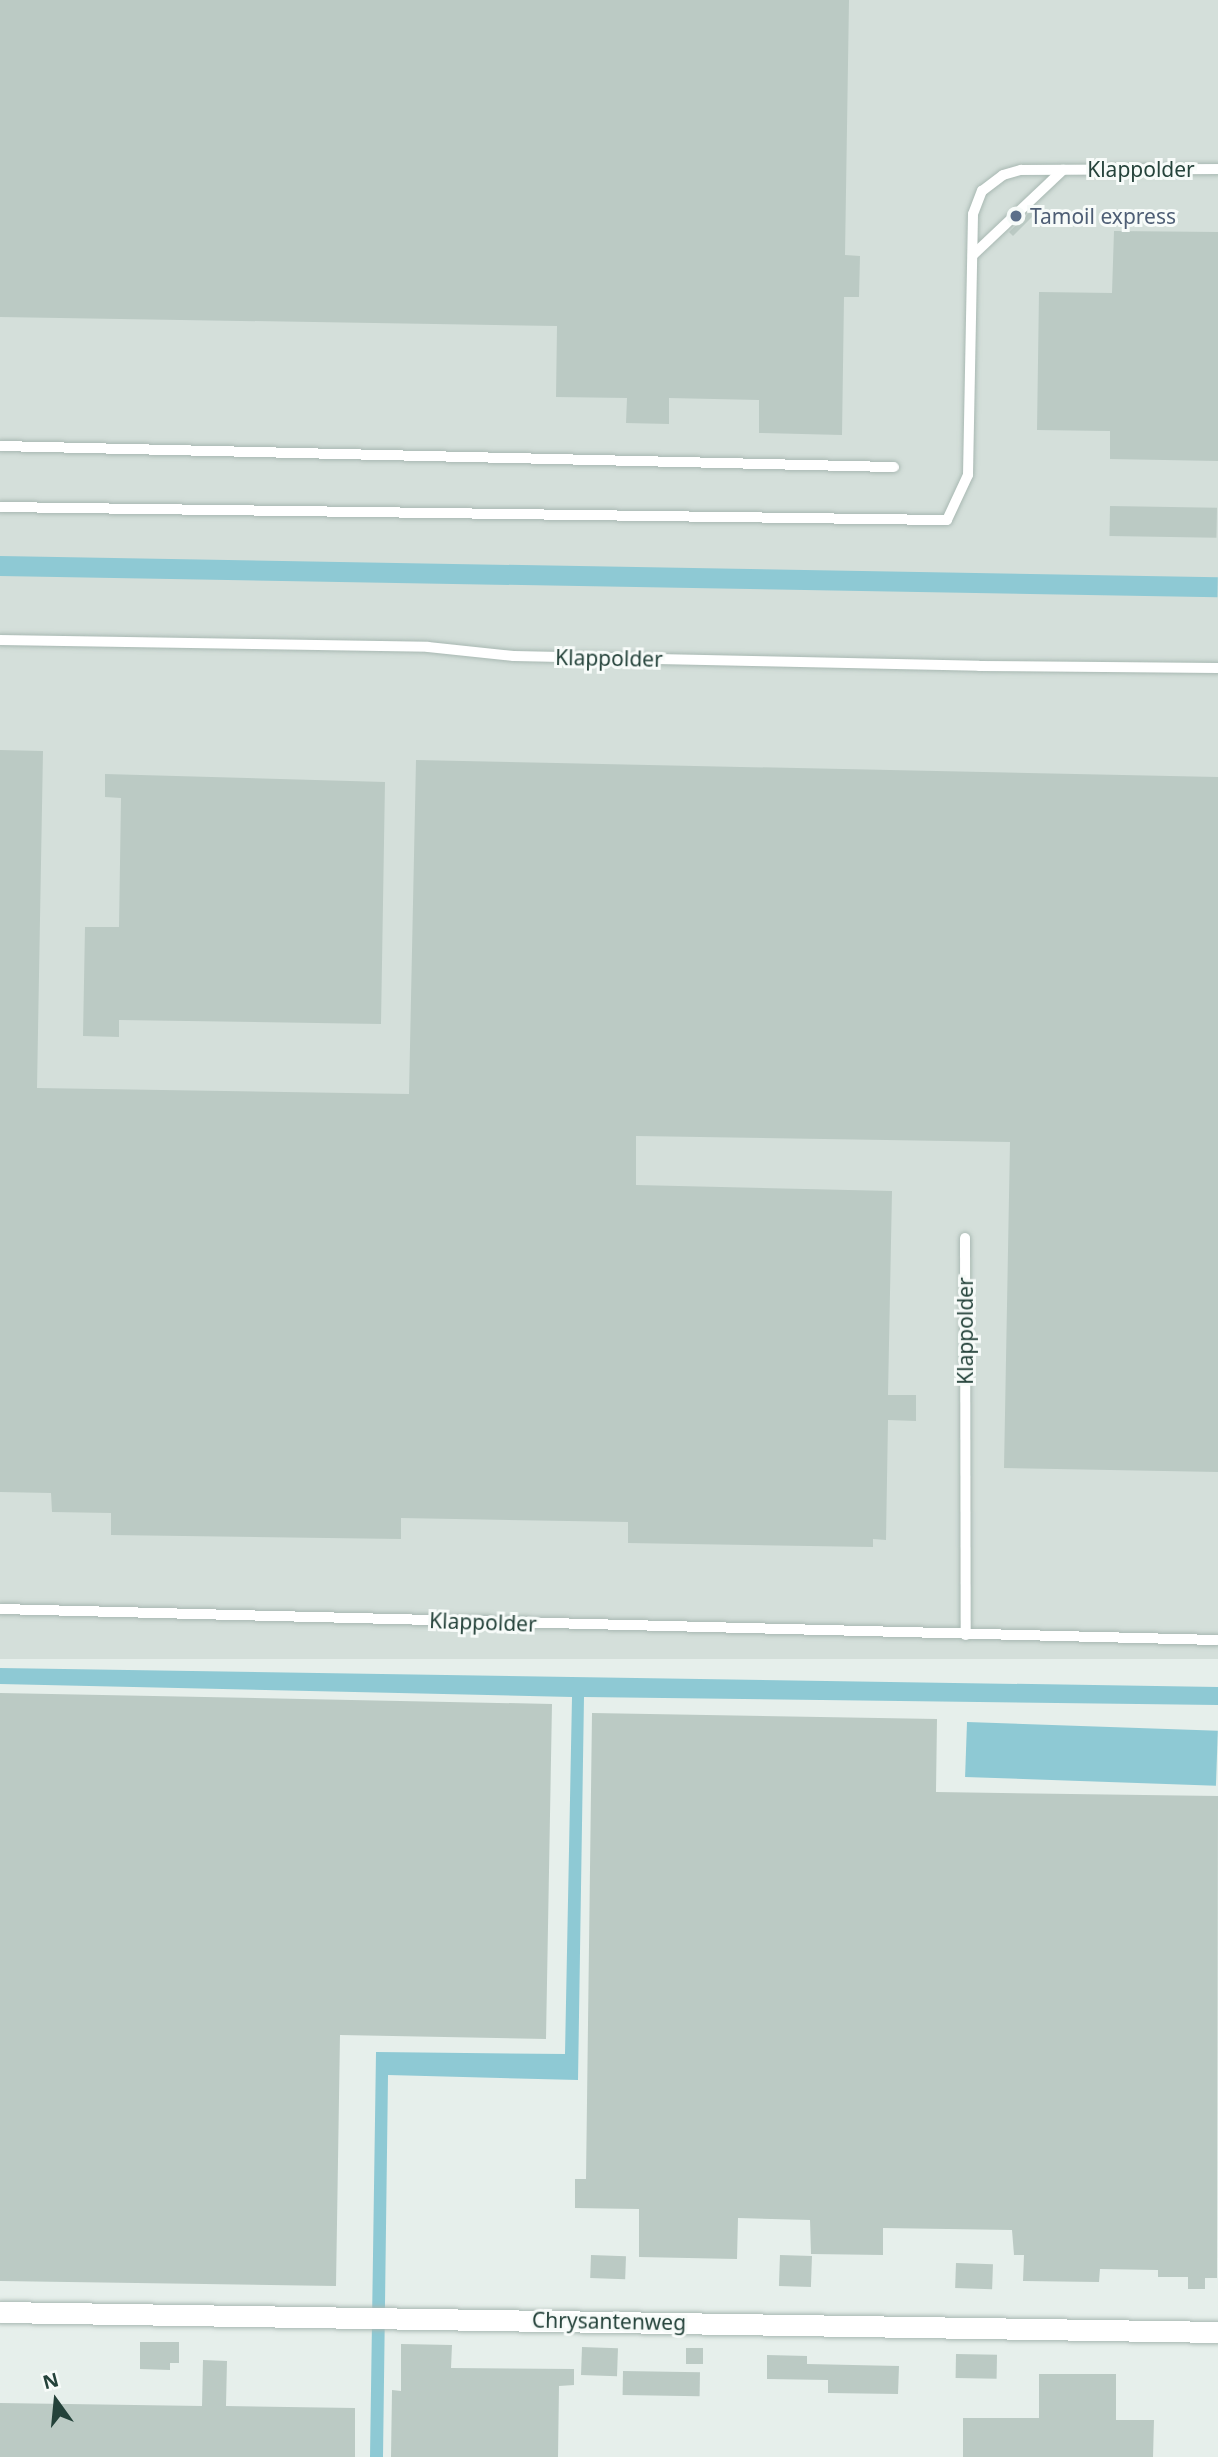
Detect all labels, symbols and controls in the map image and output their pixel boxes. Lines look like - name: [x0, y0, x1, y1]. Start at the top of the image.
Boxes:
- street label: Klappolder: [1087, 156, 1195, 182]
- place label: Tamoil express: [1030, 203, 1176, 229]
- marker: Tamoil express: [1008, 208, 1024, 224]
- street label: Klappolder: [555, 644, 663, 672]
- street label: Klappolder: [952, 1277, 978, 1385]
- street label: Klappolder: [429, 1608, 537, 1636]
- street label: Chrysantenweg: [532, 2307, 686, 2335]
- north arrow: [21, 2366, 91, 2436]
- text: N: [40, 2366, 61, 2395]

